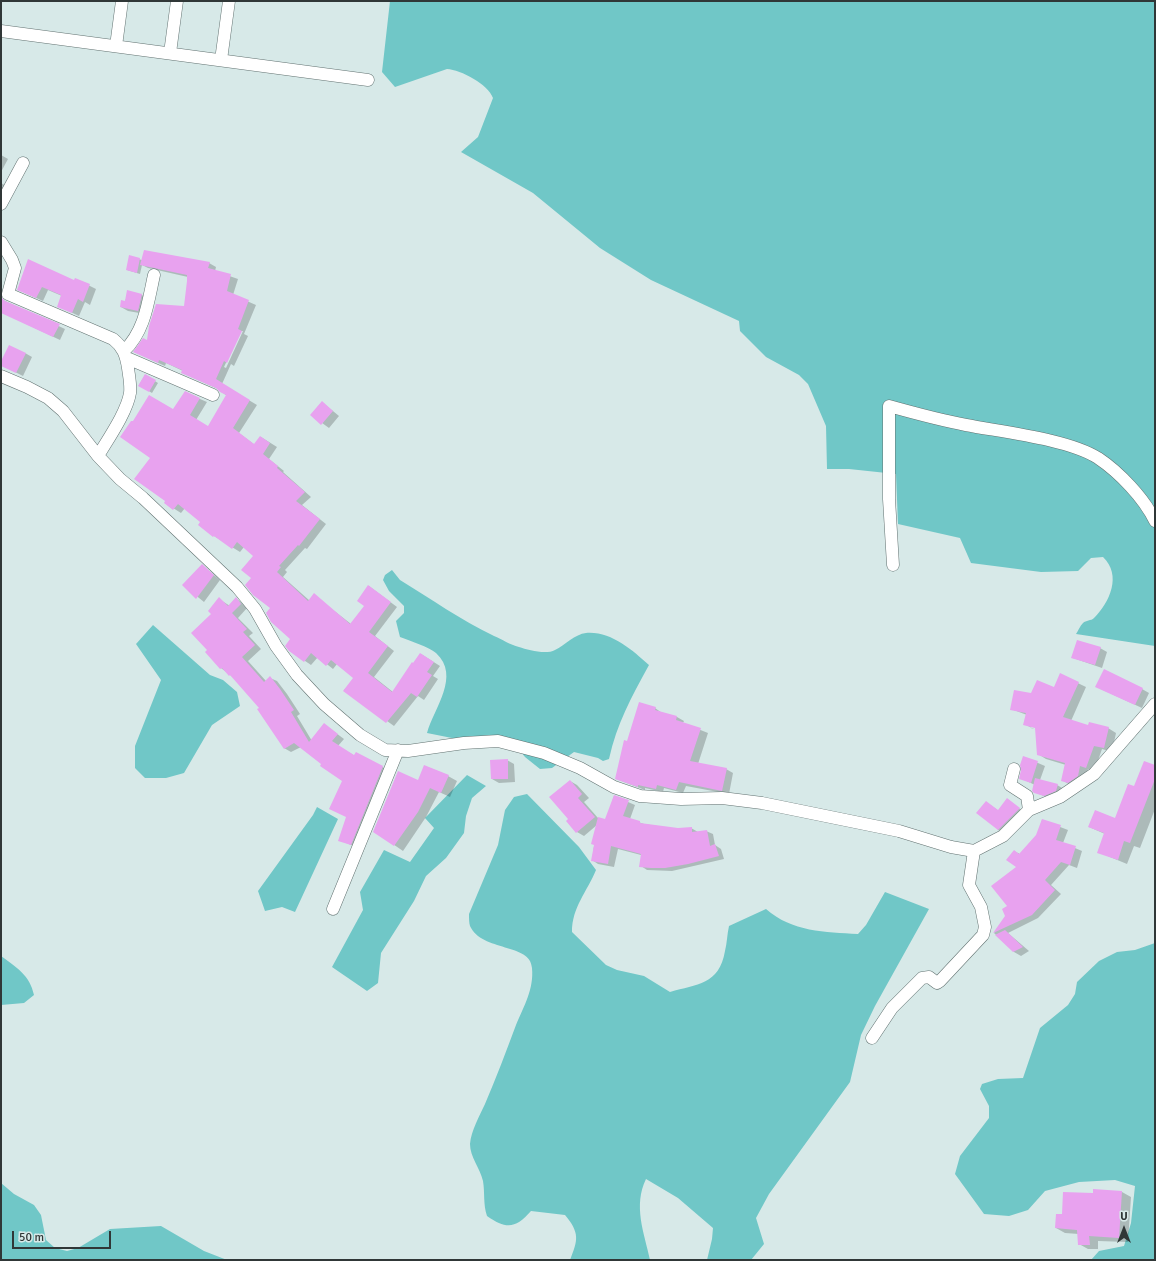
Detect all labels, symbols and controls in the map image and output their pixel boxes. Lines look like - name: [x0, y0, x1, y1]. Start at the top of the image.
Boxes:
- north arrow: [1104, 1209, 1144, 1249]
- text: U: [1120, 1210, 1128, 1223]
- scale bar: [14, 1223, 113, 1249]
- text: 50 m: [19, 1230, 44, 1245]

